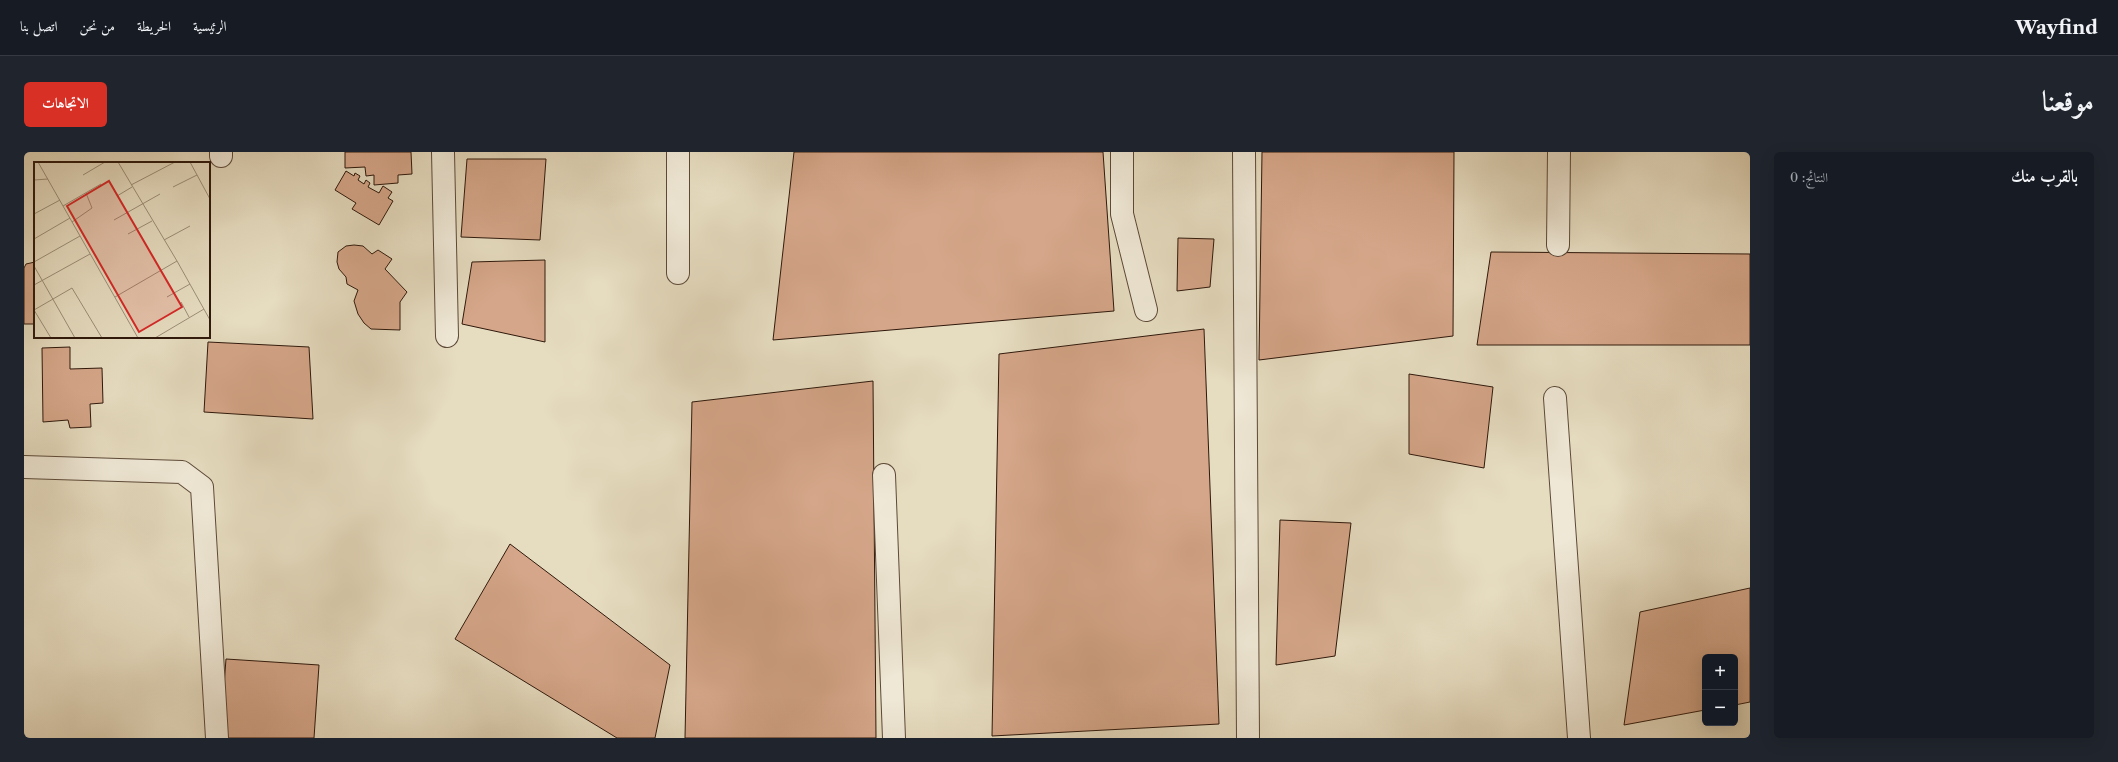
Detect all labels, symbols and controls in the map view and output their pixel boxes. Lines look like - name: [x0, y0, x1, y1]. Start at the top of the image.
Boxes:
- text: Wayfind: [2015, 16, 2098, 39]
- text: اتصل بنا: [20, 17, 58, 35]
- text: من نحن: [80, 17, 115, 35]
- text: الخريطة: [137, 17, 171, 35]
- text: الرئيسية: [193, 17, 227, 35]
- button: الاتجاهات: [24, 82, 107, 127]
- text: موقعنا: [2042, 84, 2094, 118]
- inset map: [34, 162, 210, 338]
- text: بالقرب منك: [2011, 166, 2078, 186]
- text: النتائج: 0: [1790, 169, 1828, 185]
- map controls: [1702, 654, 1738, 726]
- button: +: [1702, 654, 1738, 690]
- button: −: [1702, 690, 1738, 726]

